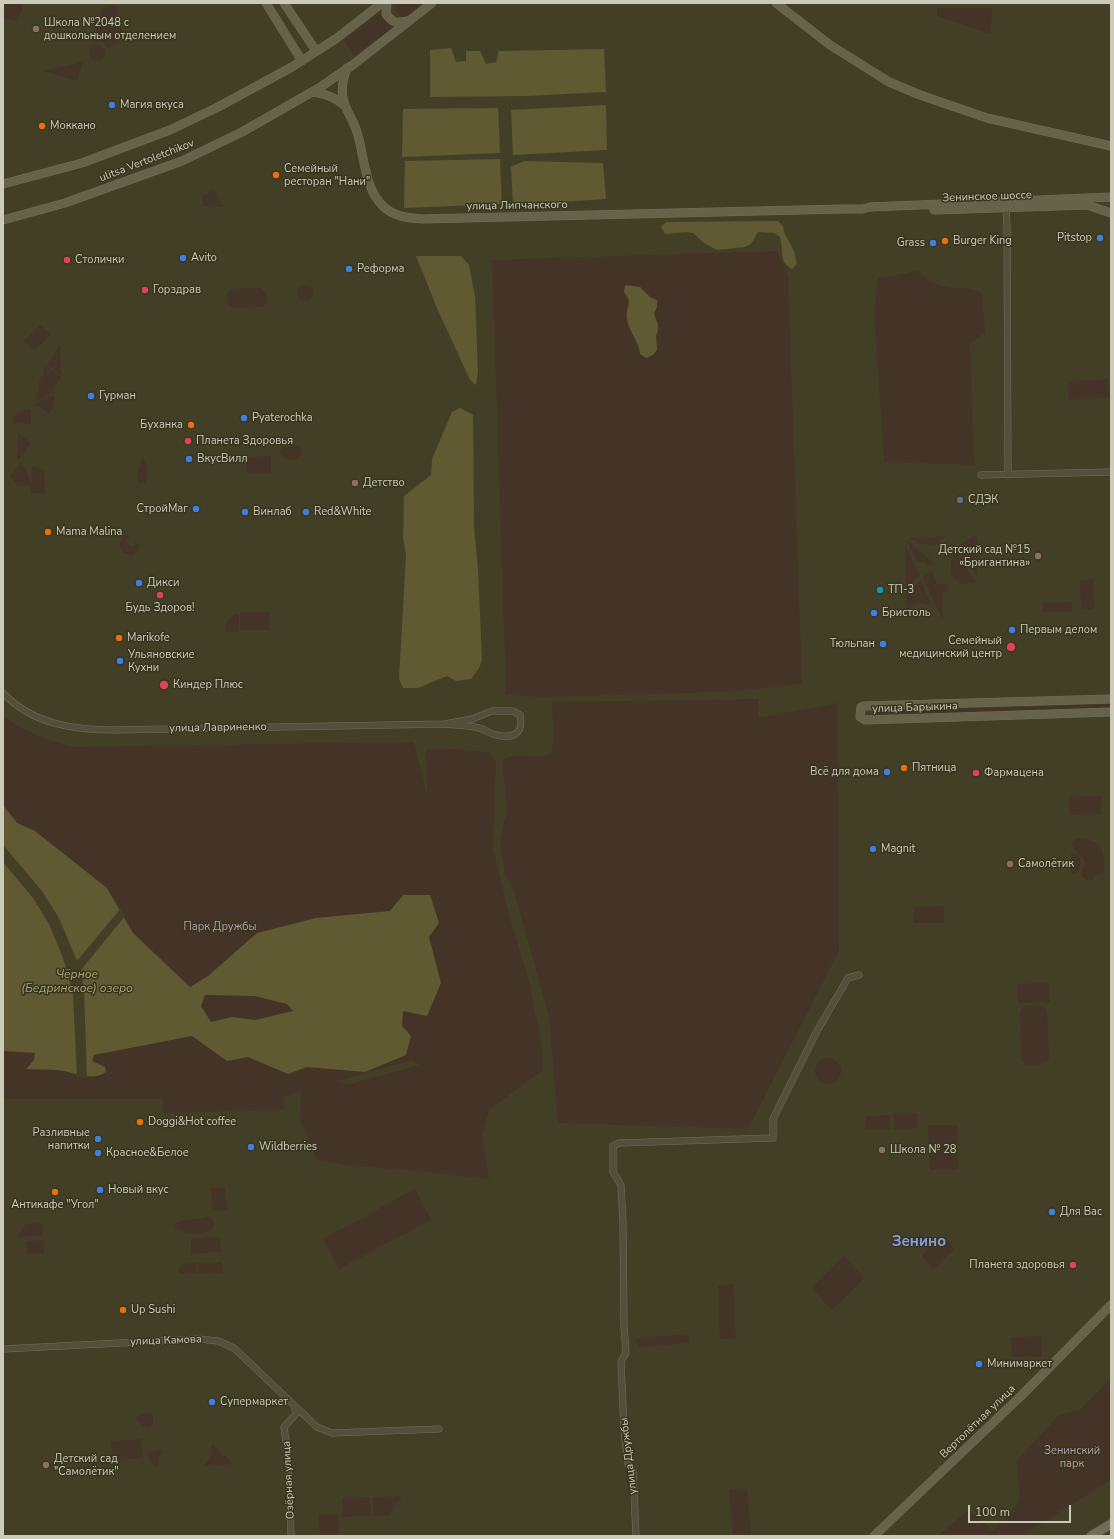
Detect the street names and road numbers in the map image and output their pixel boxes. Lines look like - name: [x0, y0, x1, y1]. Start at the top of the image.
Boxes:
- street label: ulitsa Vertoletchikov: [98, 137, 196, 185]
- street label: Зенинское шоссе: [942, 189, 1032, 205]
- street label: улица Липчанского: [466, 199, 568, 213]
- street label: улица Барыкина: [872, 700, 958, 716]
- street label: улица Лавриненко: [169, 721, 267, 735]
- street label: улица Камова: [130, 1333, 202, 1349]
- street label: Вертолётная улица: [937, 1383, 1019, 1461]
- street label: улица Дружбы: [618, 1417, 640, 1495]
- street label: Озёрная улица: [280, 1441, 298, 1519]

